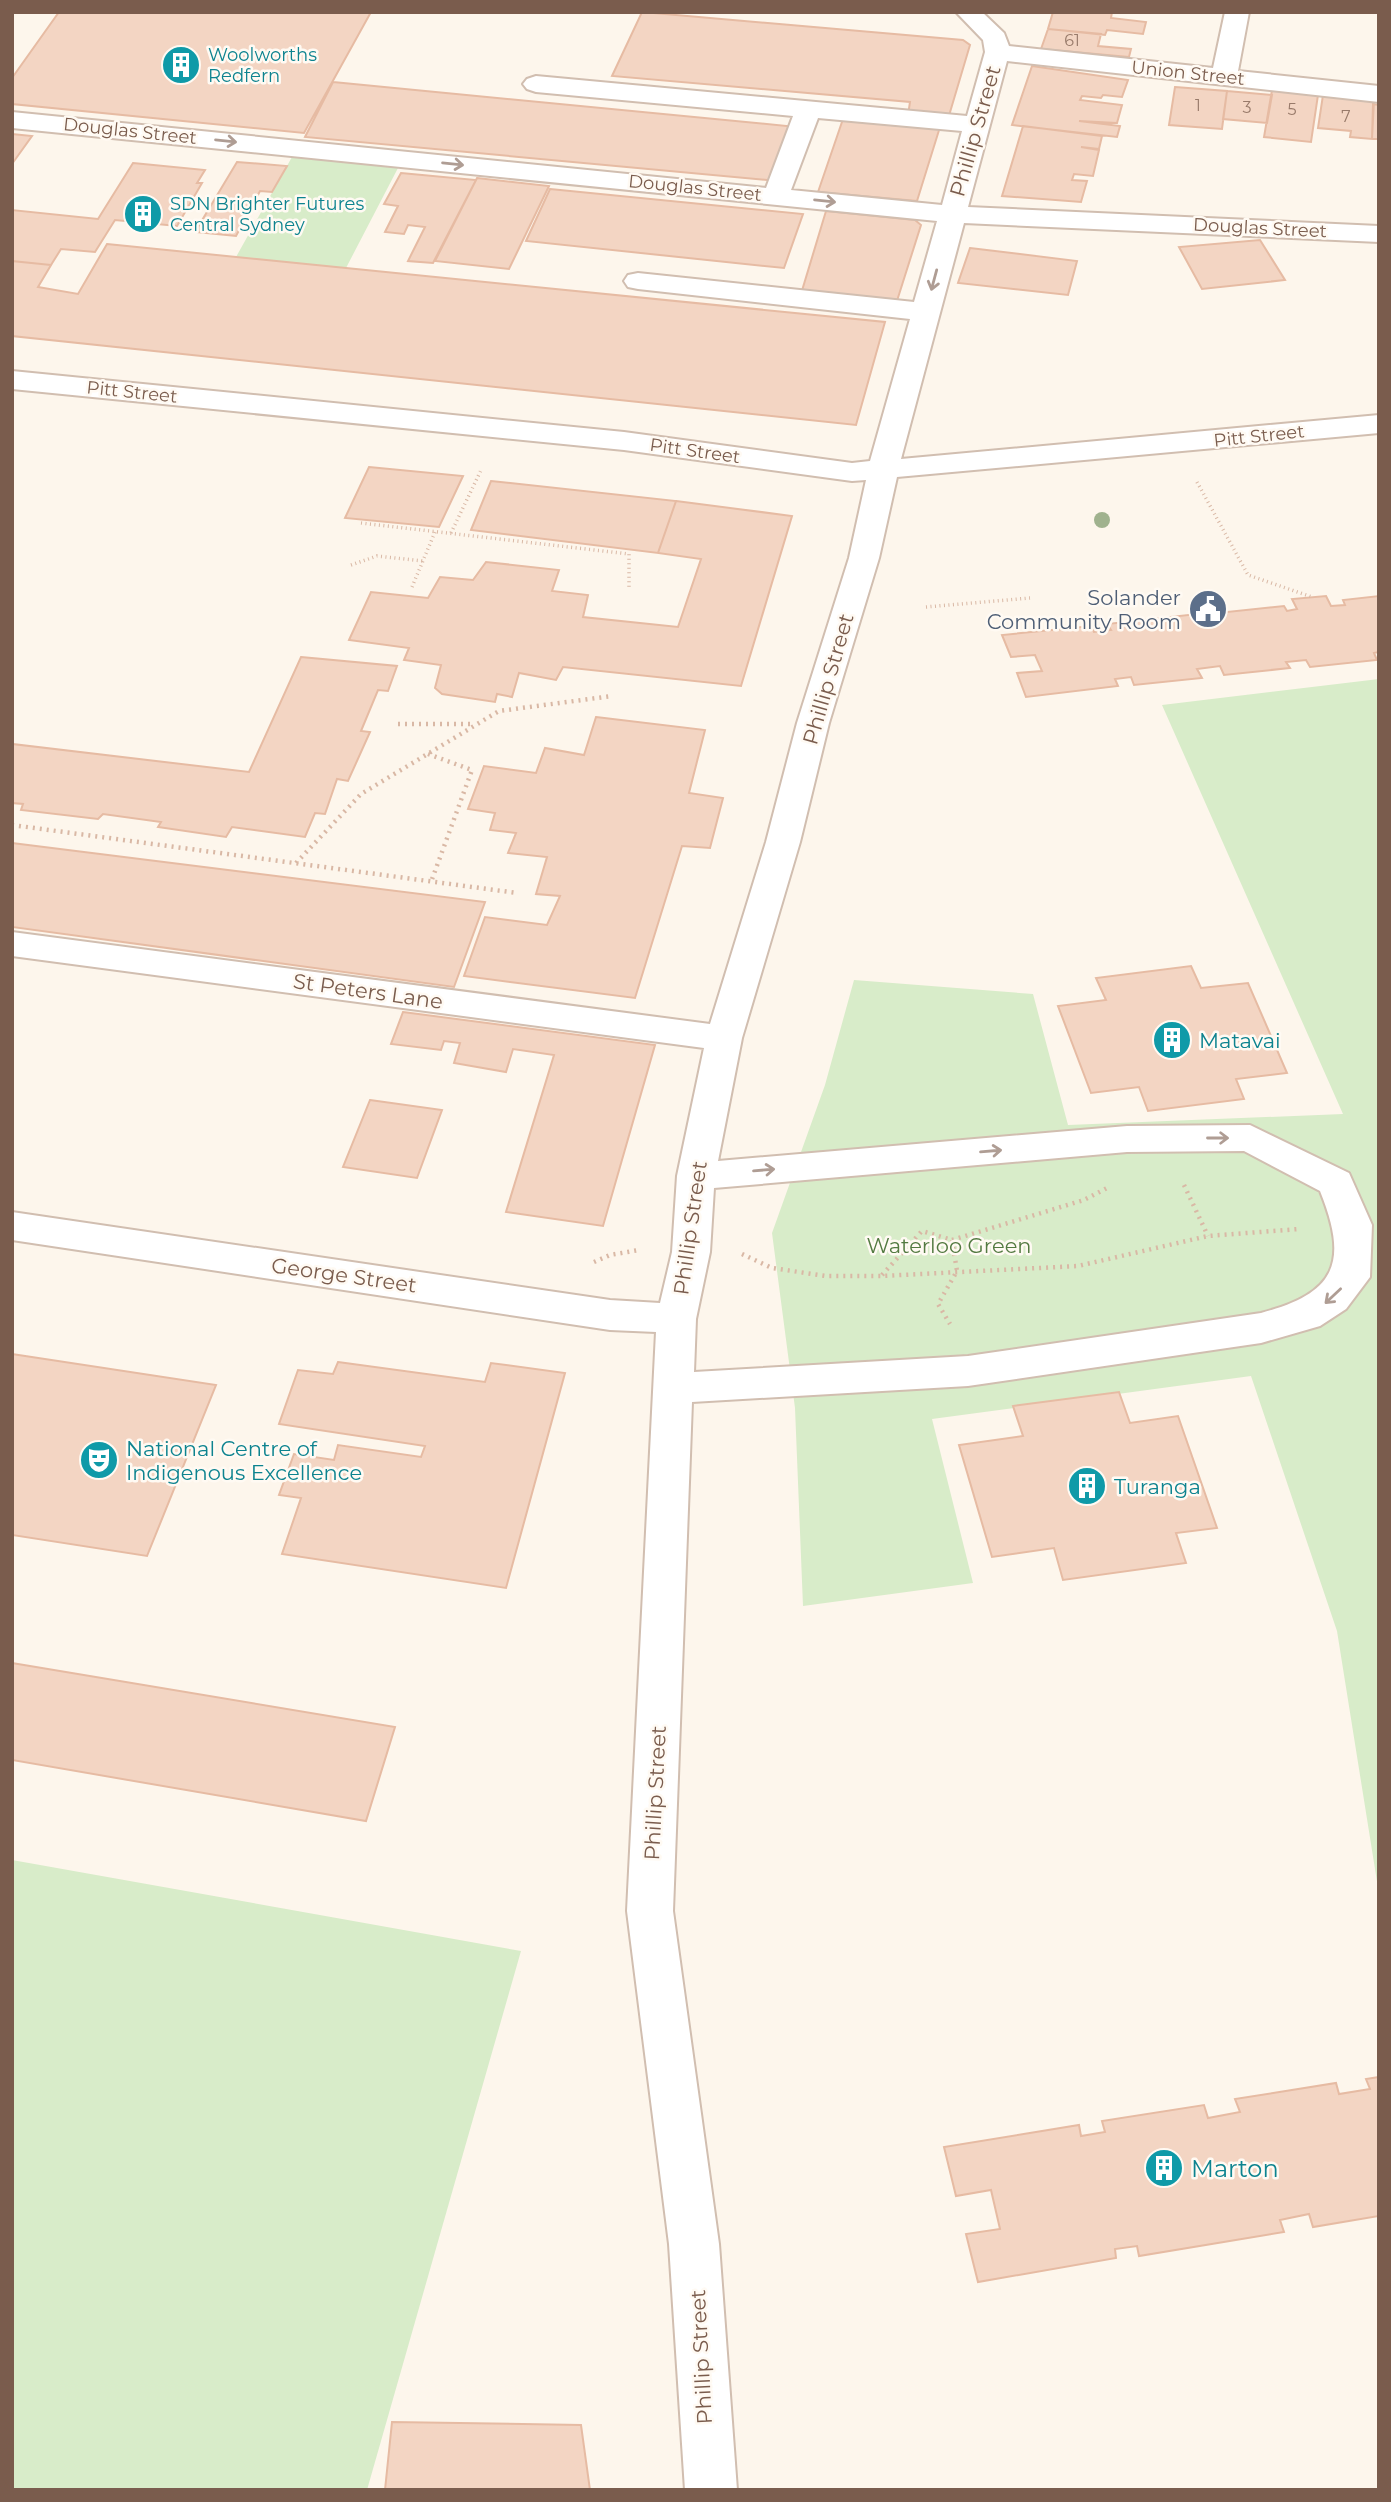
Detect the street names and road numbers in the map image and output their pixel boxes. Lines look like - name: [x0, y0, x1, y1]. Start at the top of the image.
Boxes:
- street label: Union Street: [1130, 56, 1246, 90]
- street label: Phillip Street: [944, 63, 1006, 199]
- street label: Douglas Street: [62, 113, 198, 149]
- street label: Douglas Street: [627, 170, 763, 206]
- street label: Douglas Street: [1193, 214, 1327, 242]
- street label: Pitt Street: [86, 376, 178, 408]
- street label: Pitt Street: [1213, 420, 1305, 452]
- street label: Pitt Street: [648, 434, 742, 468]
- street label: Phillip Street: [797, 611, 859, 747]
- street label: St Peters Lane: [291, 968, 445, 1014]
- street label: Phillip Street: [668, 1159, 712, 1297]
- street label: George Street: [270, 1252, 418, 1298]
- street label: Phillip Street: [639, 1725, 671, 1861]
- street label: Phillip Street: [685, 2289, 717, 2425]

